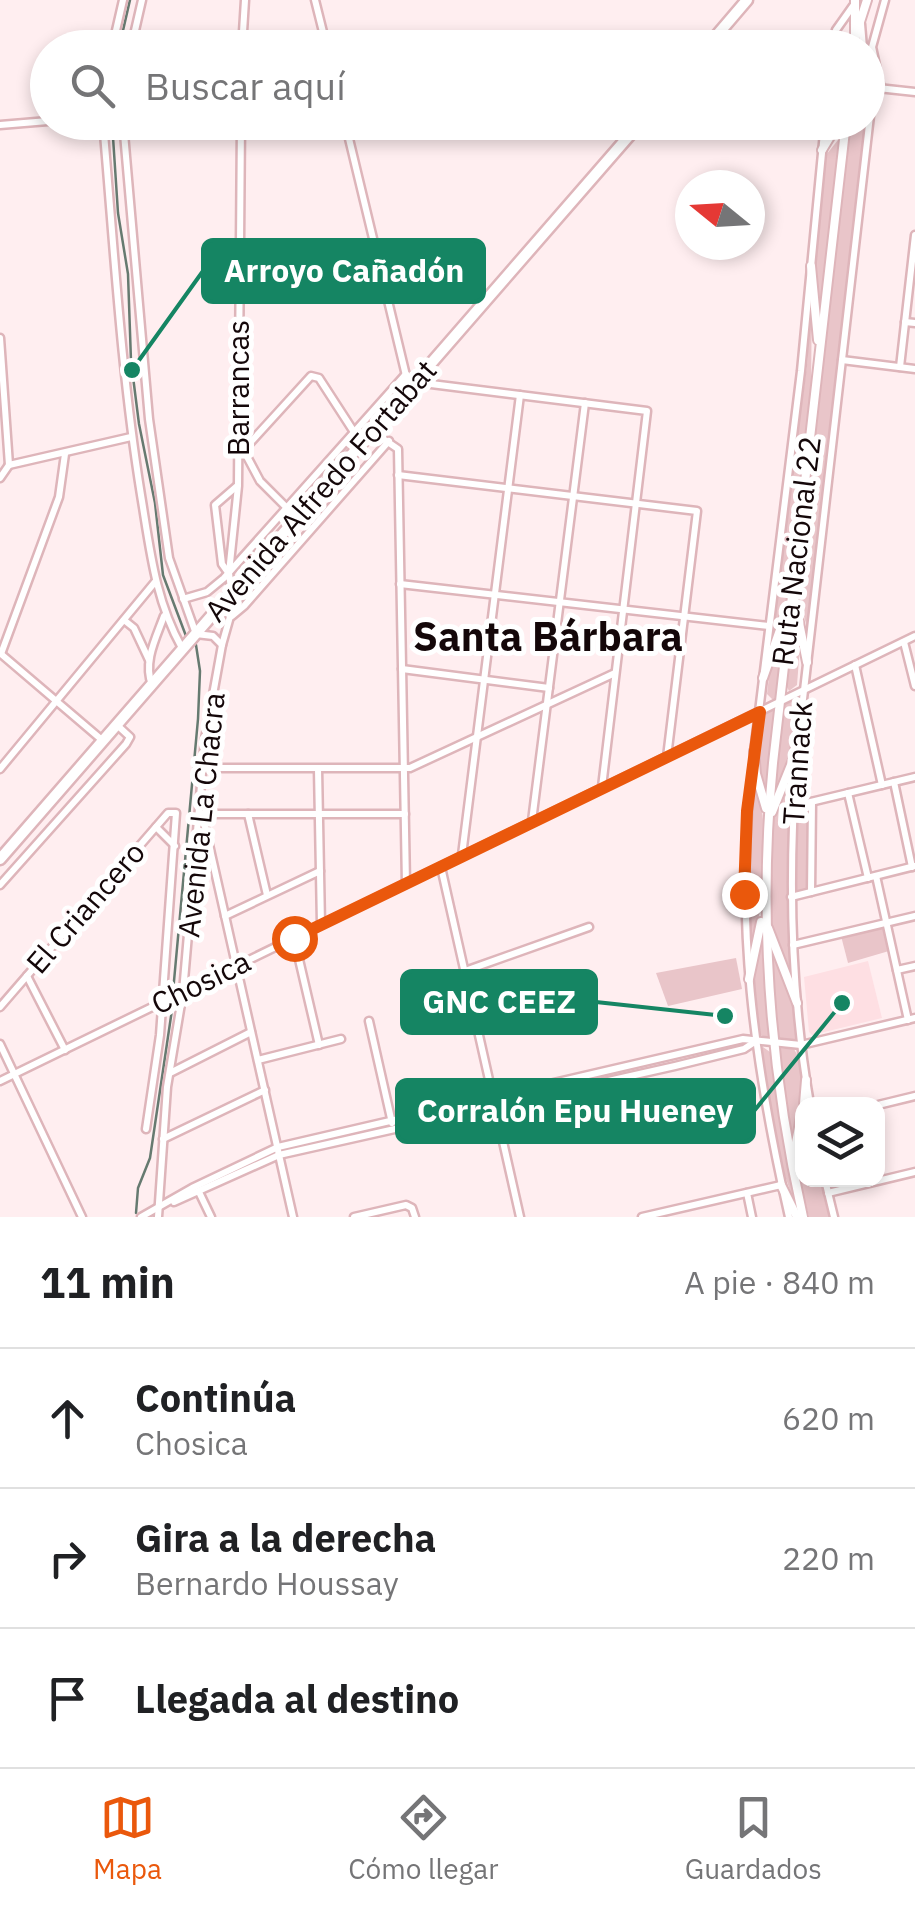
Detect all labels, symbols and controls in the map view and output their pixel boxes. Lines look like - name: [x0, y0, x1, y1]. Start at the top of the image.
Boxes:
- search box: [30, 30, 885, 140]
- icon: search: [65, 58, 120, 113]
- text: Buscar aquí: [145, 61, 346, 110]
- north arrow: [675, 170, 765, 260]
- callout: Arroyo Cañadón: [203, 240, 484, 302]
- text: Arroyo Cañadón: [224, 249, 464, 291]
- street label: Barrancas: [218, 320, 257, 456]
- street label: Avenida Alfredo Fortabat: [195, 351, 444, 629]
- street label: Ruta Nacional 22: [762, 434, 829, 668]
- district label: Santa Bárbara: [413, 610, 683, 662]
- street label: Avenida La Chacra: [168, 690, 233, 939]
- street label: Trannack: [773, 700, 820, 826]
- street label: El Criancero: [17, 833, 153, 981]
- route end: [722, 872, 768, 918]
- route start: [272, 916, 318, 962]
- street label: Chosica: [144, 941, 256, 1022]
- callout: GNC CEEZ: [402, 971, 596, 1033]
- text: GNC CEEZ: [422, 980, 576, 1022]
- callout: Corralón Epu Hueney: [397, 1080, 754, 1142]
- text: Corralón Epu Hueney: [417, 1089, 733, 1131]
- map controls: [795, 1097, 885, 1187]
- button: layers: [795, 1097, 885, 1187]
- text: 11 min: [40, 1255, 175, 1310]
- text: A pie · 840 m: [684, 1261, 875, 1303]
- text: Continúa: [135, 1373, 296, 1422]
- icon: ahead: [40, 1391, 95, 1446]
- text: 620 m: [782, 1397, 875, 1439]
- text: Chosica: [135, 1422, 248, 1464]
- text: Gira a la derecha: [135, 1513, 436, 1562]
- icon: right: [40, 1531, 95, 1586]
- text: 220 m: [782, 1537, 875, 1579]
- text: Bernardo Houssay: [135, 1562, 399, 1604]
- icon: arrive: [40, 1671, 95, 1726]
- text: Llegada al destino: [135, 1674, 459, 1723]
- tab: Mapa: [93, 1790, 162, 1887]
- tab: Cómo llegar: [348, 1790, 498, 1887]
- tab: Guardados: [685, 1790, 822, 1887]

